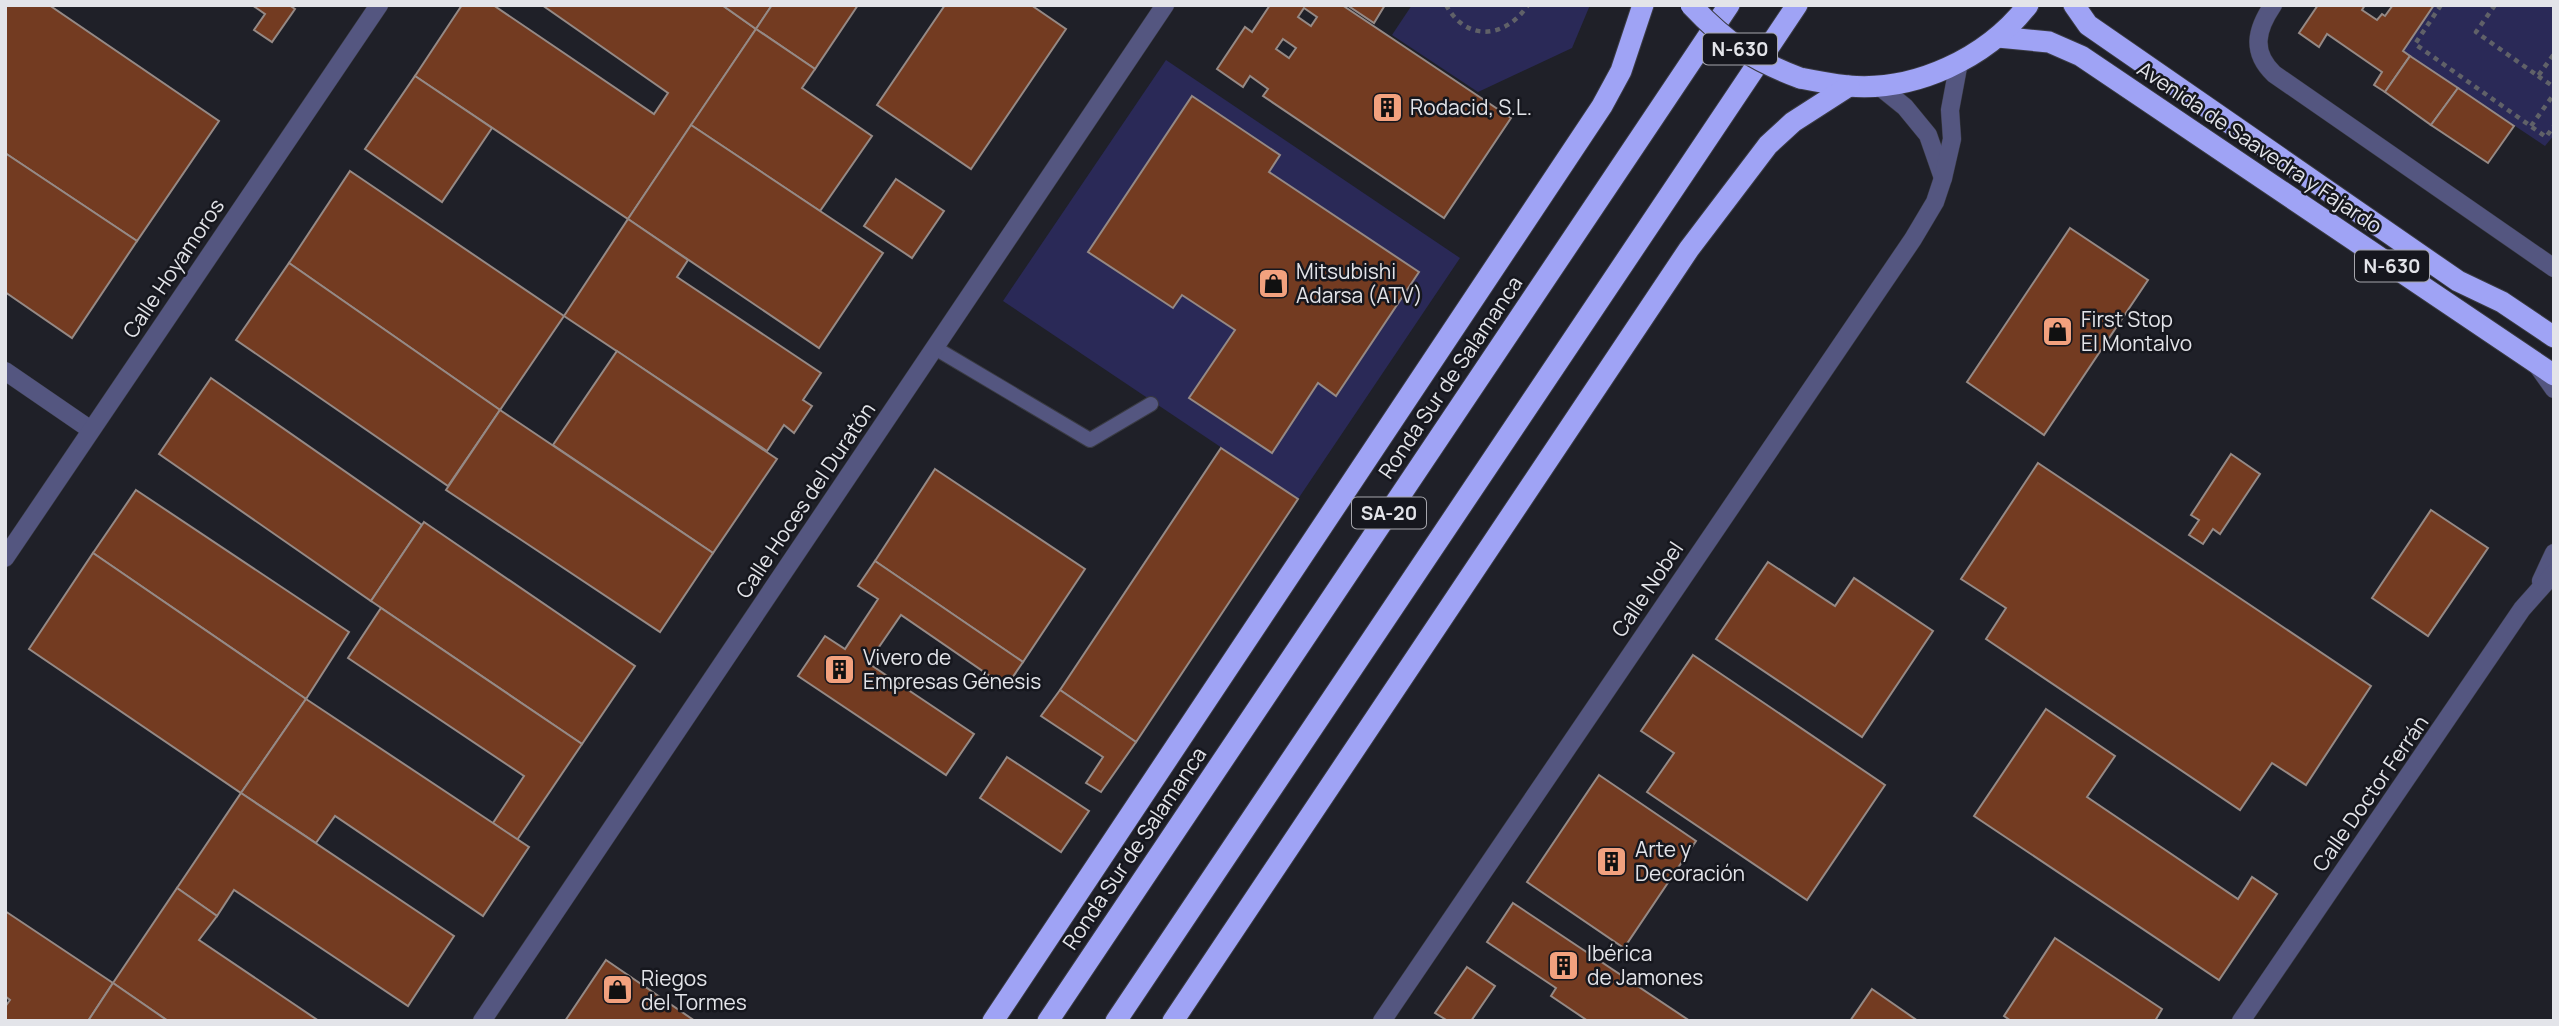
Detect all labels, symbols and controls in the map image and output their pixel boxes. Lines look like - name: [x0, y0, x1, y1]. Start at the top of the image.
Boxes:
- road number: N-630: [1703, 34, 1777, 64]
- street label: Avenida de Saavedra y Fajardo: [2132, 54, 2388, 240]
- building icon: Rodacid, S.L.: [1370, 90, 1404, 124]
- place label: Rodacid, S.L.: [1410, 93, 1532, 121]
- street label: Calle Hoyamoros: [116, 193, 230, 343]
- road number: N-630: [2355, 250, 2429, 282]
- place label: Mitsubishi Adarsa (ATV): [1296, 257, 1423, 309]
- shop icon: Mitsubishi Adarsa (ATV): [1256, 266, 1290, 300]
- street label: Ronda Sur de Salamanca: [1372, 270, 1528, 484]
- place label: First Stop El Montalvo: [2081, 305, 2192, 357]
- shop icon: First Stop El Montalvo: [2041, 314, 2075, 348]
- street label: Calle Hoces del Duratón: [729, 397, 881, 603]
- road number: SA-20: [1352, 498, 1426, 528]
- street label: Calle Nobel: [1605, 536, 1689, 642]
- place label: Vivero de Empresas Génesis: [863, 643, 1041, 695]
- building icon: Vivero de Empresas Génesis: [823, 652, 857, 686]
- street label: Calle Doctor Ferrán: [2306, 709, 2434, 877]
- street label: Ronda Sur de Salamanca: [1056, 741, 1212, 955]
- place label: Arte y Decoración: [1635, 835, 1745, 887]
- building icon: Arte y Decoración: [1595, 844, 1629, 878]
- place label: Ibérica de Jamones: [1587, 939, 1703, 991]
- building icon: Ibérica de Jamones: [1547, 948, 1581, 982]
- place label: Riegos del Tormes: [641, 964, 747, 1016]
- shop icon: Riegos del Tormes: [601, 973, 635, 1007]

